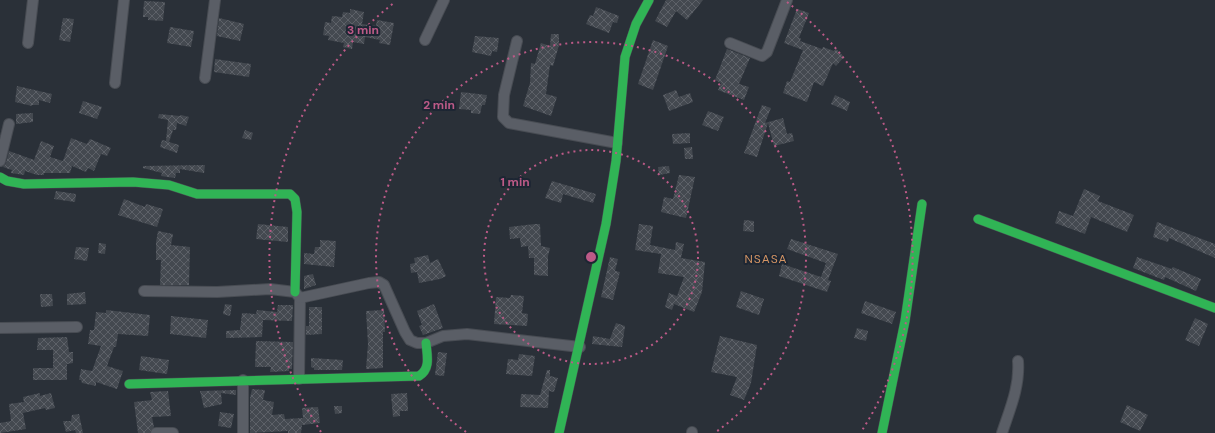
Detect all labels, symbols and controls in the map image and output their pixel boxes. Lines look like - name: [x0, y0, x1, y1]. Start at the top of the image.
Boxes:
- text: 3 min: [347, 22, 379, 38]
- text: 2 min: [423, 97, 455, 113]
- text: 1 min: [500, 174, 530, 190]
- centre of rings: [584, 250, 598, 264]
- district label: NSASA: [744, 251, 788, 267]

